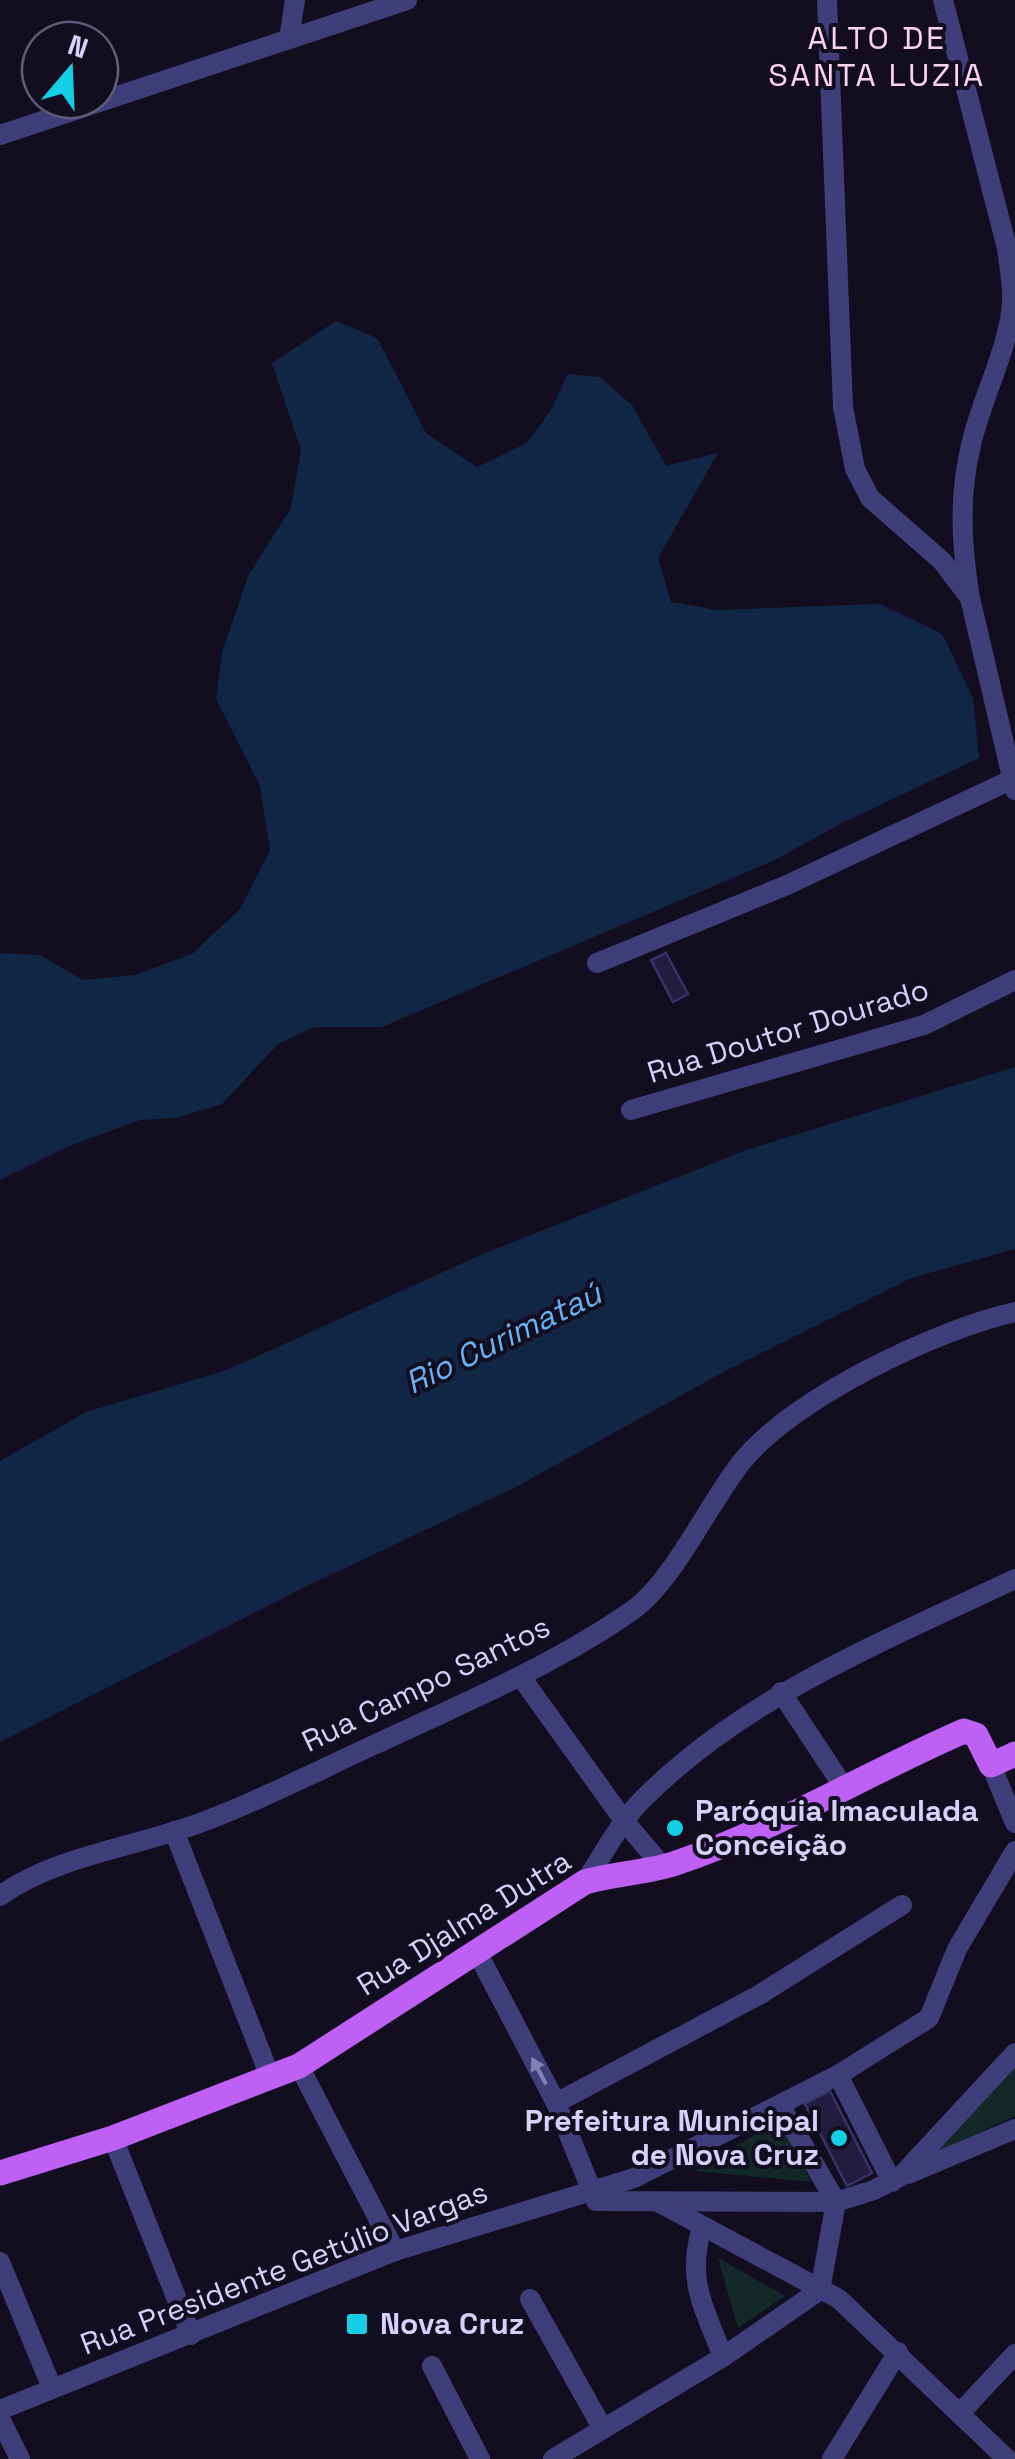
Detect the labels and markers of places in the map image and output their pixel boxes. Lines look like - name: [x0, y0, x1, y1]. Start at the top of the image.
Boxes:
- place label: Paróquia Imaculada Conceição: [695, 1791, 979, 1864]
- marker: Paróquia Imaculada Conceição: [664, 1817, 686, 1839]
- place label: Prefeitura Municipal de Nova Cruz: [525, 2101, 819, 2174]
- marker: Prefeitura Municipal de Nova Cruz: [828, 2127, 850, 2149]
- place label: Nova Cruz: [380, 2304, 524, 2343]
- marker: Nova Cruz: [344, 2311, 370, 2337]

